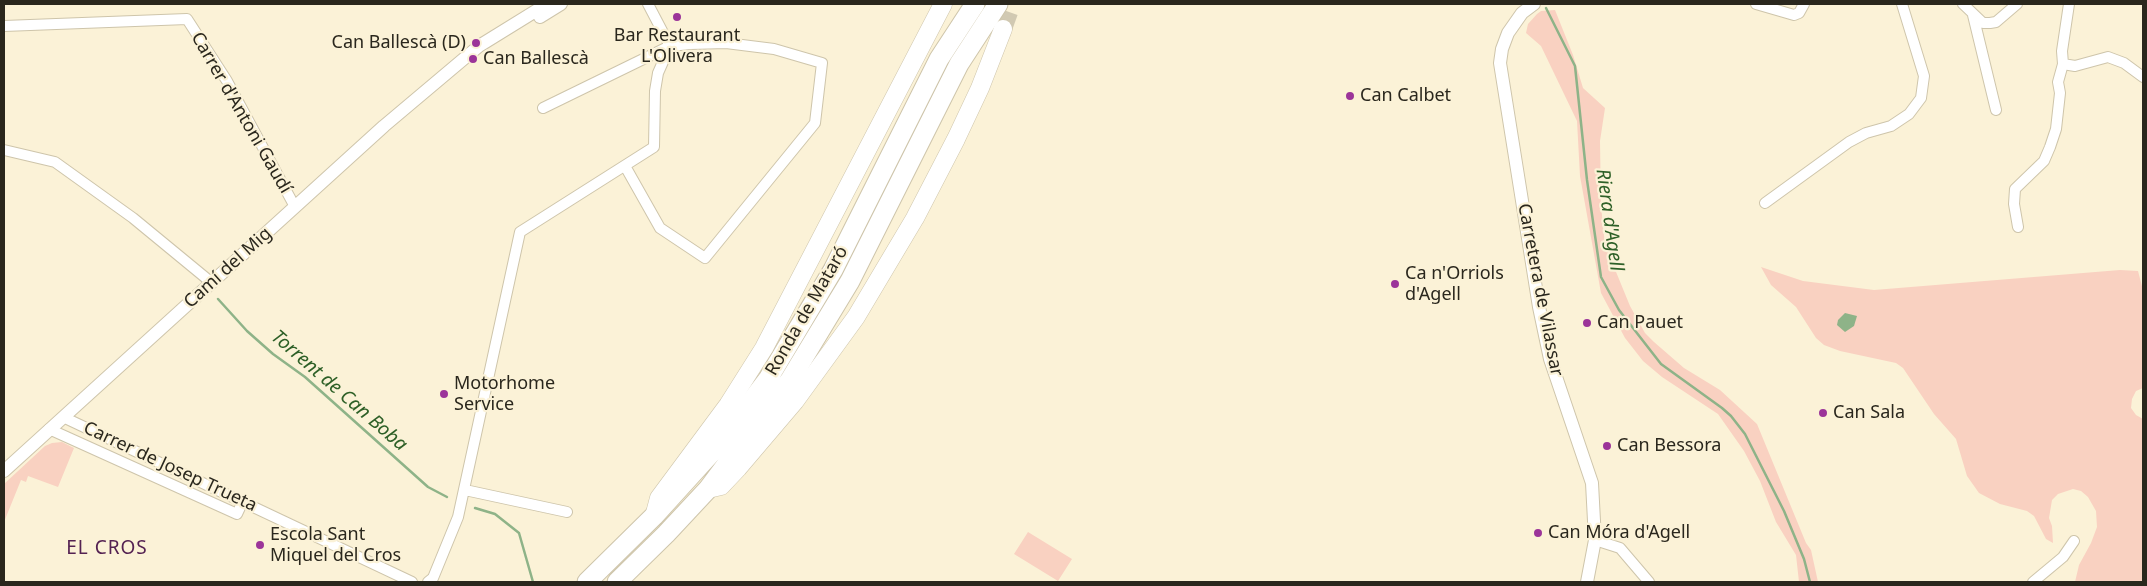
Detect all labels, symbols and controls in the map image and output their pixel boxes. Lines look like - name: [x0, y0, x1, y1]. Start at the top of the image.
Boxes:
- marker: Bar Restaurant L'Olivera: [671, 11, 683, 23]
- place label: Bar Restaurant L'Olivera: [614, 25, 740, 68]
- street label: Carrer d'Antoni Gaudí: [186, 29, 296, 197]
- place label: Can Ballescà (D): [332, 32, 466, 54]
- marker: Can Ballescà (D): [470, 37, 482, 49]
- place label: Can Ballescà: [483, 48, 589, 70]
- marker: Can Ballescà: [467, 53, 479, 65]
- place label: Can Calbet: [1360, 85, 1451, 107]
- marker: Can Calbet: [1344, 90, 1356, 102]
- water label: Riera d'Agell: [1591, 167, 1627, 273]
- street label: Carretera de Vilassar: [1513, 202, 1567, 378]
- street label: Camí del Mig: [180, 223, 276, 313]
- street label: Ronda de Mataró: [761, 242, 853, 380]
- place label: Ca n'Orriols d'Agell: [1405, 263, 1504, 306]
- marker: Ca n'Orriols d'Agell: [1389, 278, 1401, 290]
- place label: Can Pauet: [1597, 312, 1683, 334]
- marker: Can Pauet: [1581, 317, 1593, 329]
- water label: Torrent de Can Boba: [266, 326, 412, 456]
- place label: Motorhome Service: [454, 373, 555, 416]
- marker: Motorhome Service: [438, 388, 450, 400]
- place label: Can Sala: [1833, 402, 1905, 424]
- marker: Can Sala: [1817, 407, 1829, 419]
- street label: Carrer de Josep Trueta: [80, 417, 260, 517]
- place label: Can Bessora: [1617, 435, 1721, 457]
- marker: Can Bessora: [1601, 440, 1613, 452]
- place label: Can Móra d'Agell: [1548, 522, 1690, 544]
- place label: Escola Sant Miquel del Cros: [270, 524, 401, 566]
- marker: Can Móra d'Agell: [1532, 527, 1544, 539]
- district label: EL CROS: [65, 538, 149, 560]
- marker: Escola Sant Miquel del Cros: [254, 539, 266, 551]

